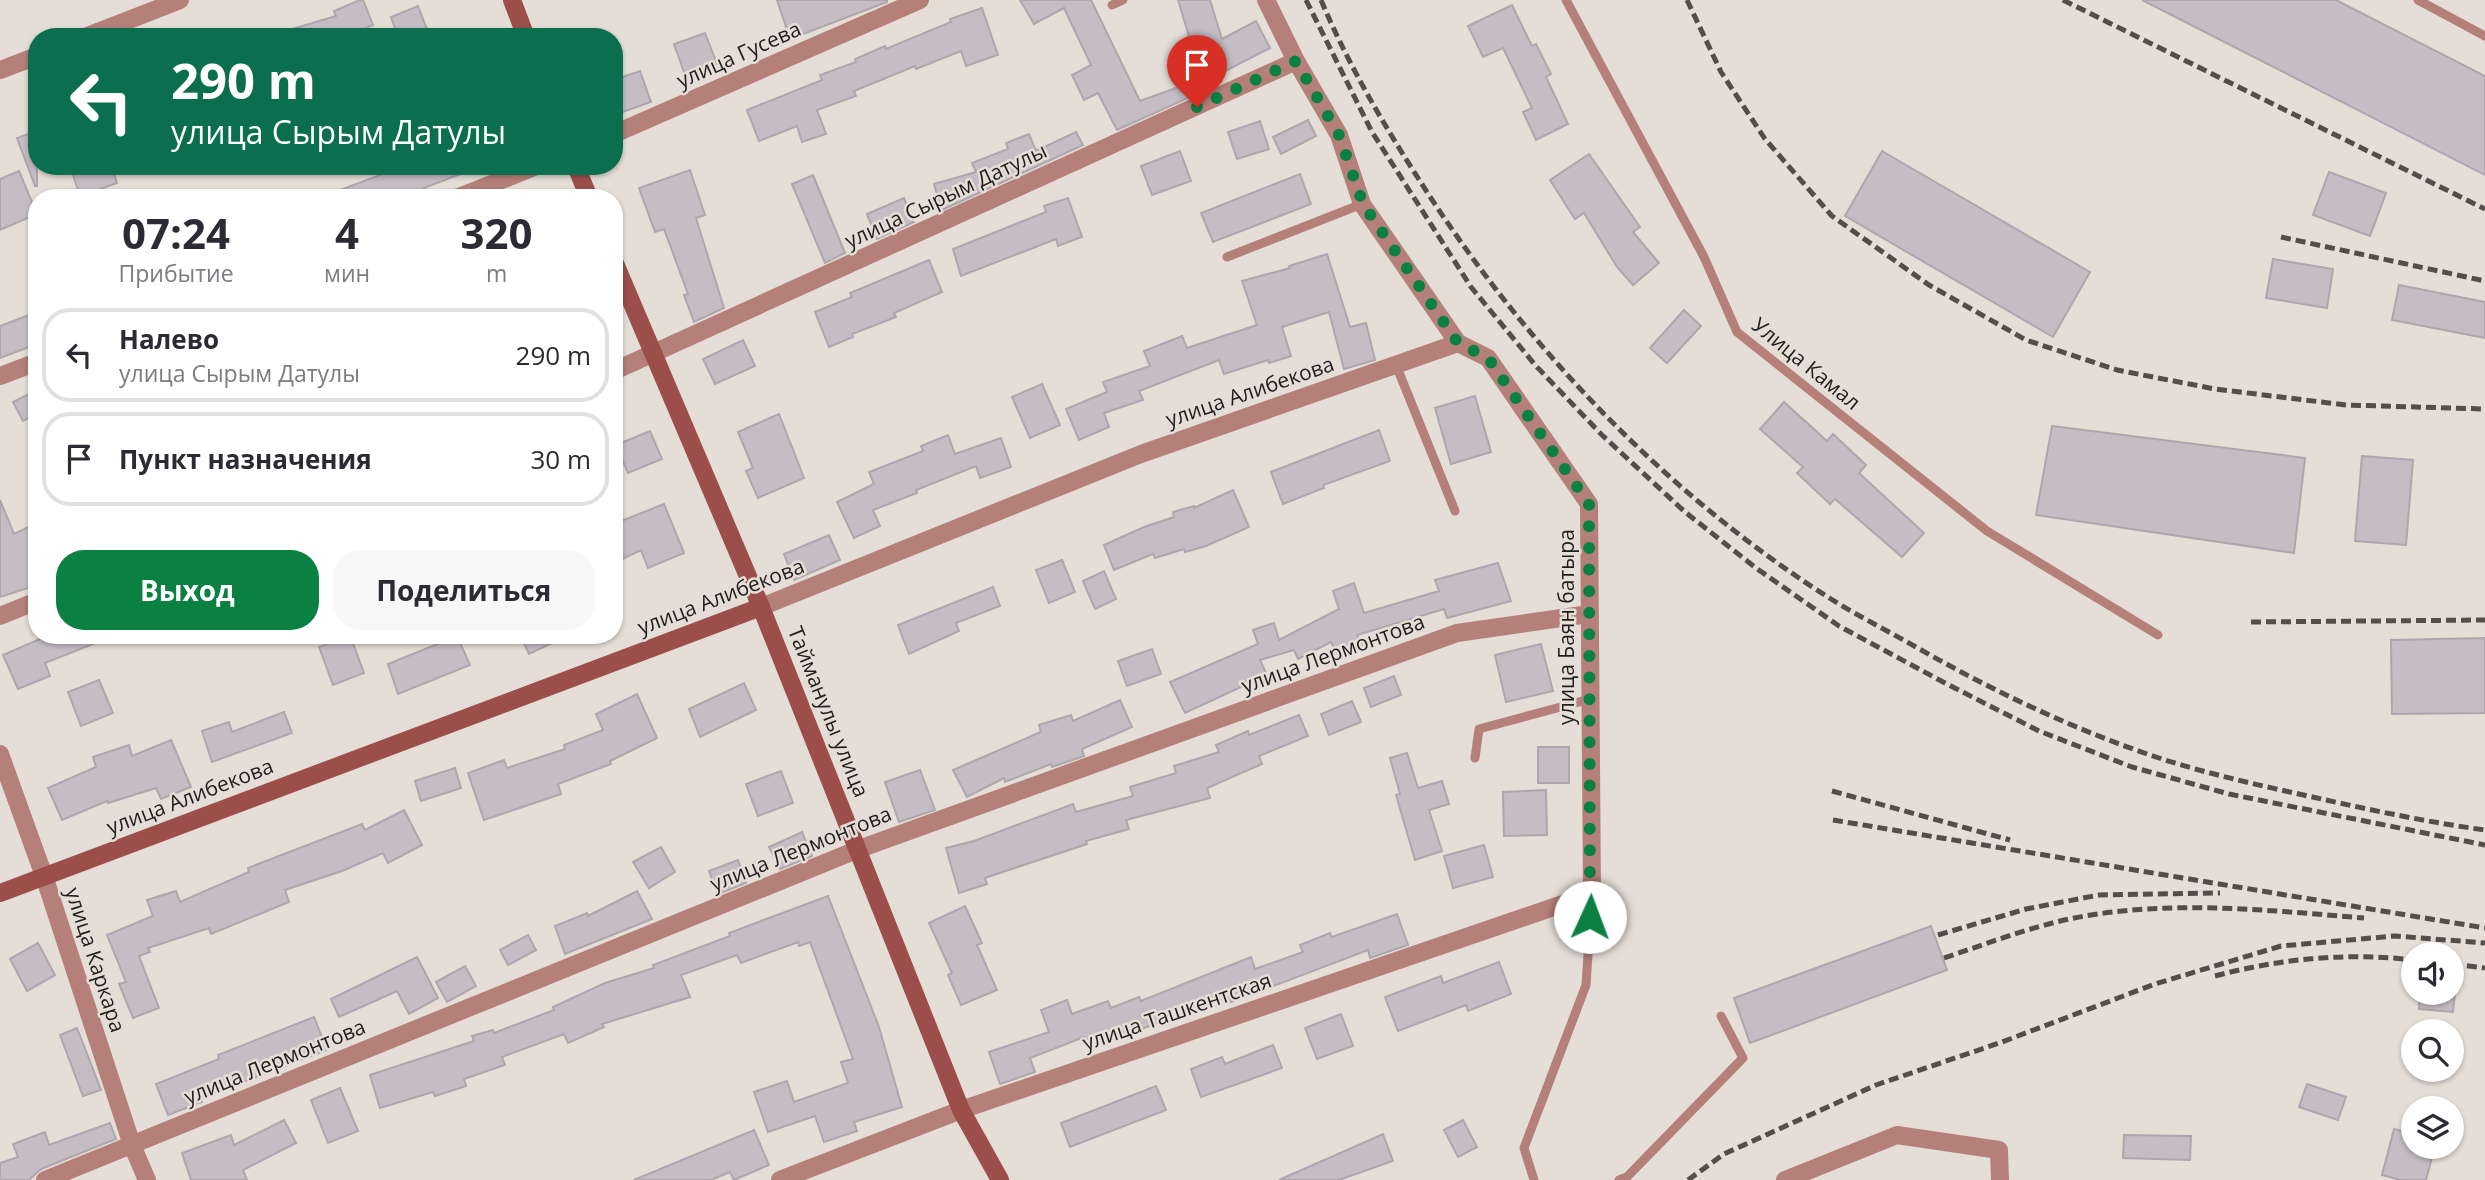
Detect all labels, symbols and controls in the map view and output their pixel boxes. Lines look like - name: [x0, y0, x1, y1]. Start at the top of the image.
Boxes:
- street label: улица Гусева: [672, 14, 805, 94]
- pin: [1167, 35, 1227, 107]
- icon: arrive: [1178, 46, 1216, 84]
- text: 290 m: [171, 47, 316, 113]
- icon: left: [56, 56, 147, 147]
- text: улица Сырым Датулы: [171, 110, 506, 153]
- street label: улица Сырым Датулы: [840, 136, 1051, 254]
- text: 07:24: [122, 204, 230, 261]
- text: 4: [335, 204, 359, 261]
- text: 320: [461, 204, 533, 261]
- text: Прибытие: [118, 257, 234, 289]
- text: мин: [324, 257, 370, 289]
- text: m: [486, 257, 507, 289]
- street label: Улица Камал: [1746, 311, 1867, 416]
- text: Налево: [119, 321, 219, 357]
- icon: left: [60, 336, 98, 374]
- text: 290 m: [516, 337, 591, 373]
- street label: улица Алибекова: [1162, 349, 1338, 433]
- text: улица Сырым Датулы: [119, 357, 360, 389]
- icon: arrive: [60, 440, 98, 478]
- text: Пункт назначения: [119, 441, 372, 477]
- text: 30 m: [530, 441, 591, 477]
- street label: улица Баян батыра: [1552, 529, 1580, 725]
- button: Выход: [56, 550, 319, 630]
- button: Поделиться: [333, 550, 595, 630]
- street label: улица Алибекова: [633, 551, 808, 641]
- street label: улица Лермонтова: [1237, 607, 1428, 699]
- street label: Тайманулы улица: [782, 622, 876, 801]
- street label: улица Алибекова: [102, 751, 277, 841]
- street label: улица Лермонтова: [706, 799, 895, 897]
- position arrow: [1553, 880, 1627, 954]
- street label: улица Каркара: [59, 884, 133, 1036]
- map controls: [2401, 942, 2464, 1159]
- button: sound: [2401, 942, 2464, 1005]
- street label: улица Ташкентская: [1078, 966, 1275, 1057]
- street label: улица Лермонтова: [180, 1012, 369, 1110]
- button: search: [2401, 1019, 2464, 1082]
- button: layers: [2401, 1096, 2464, 1159]

